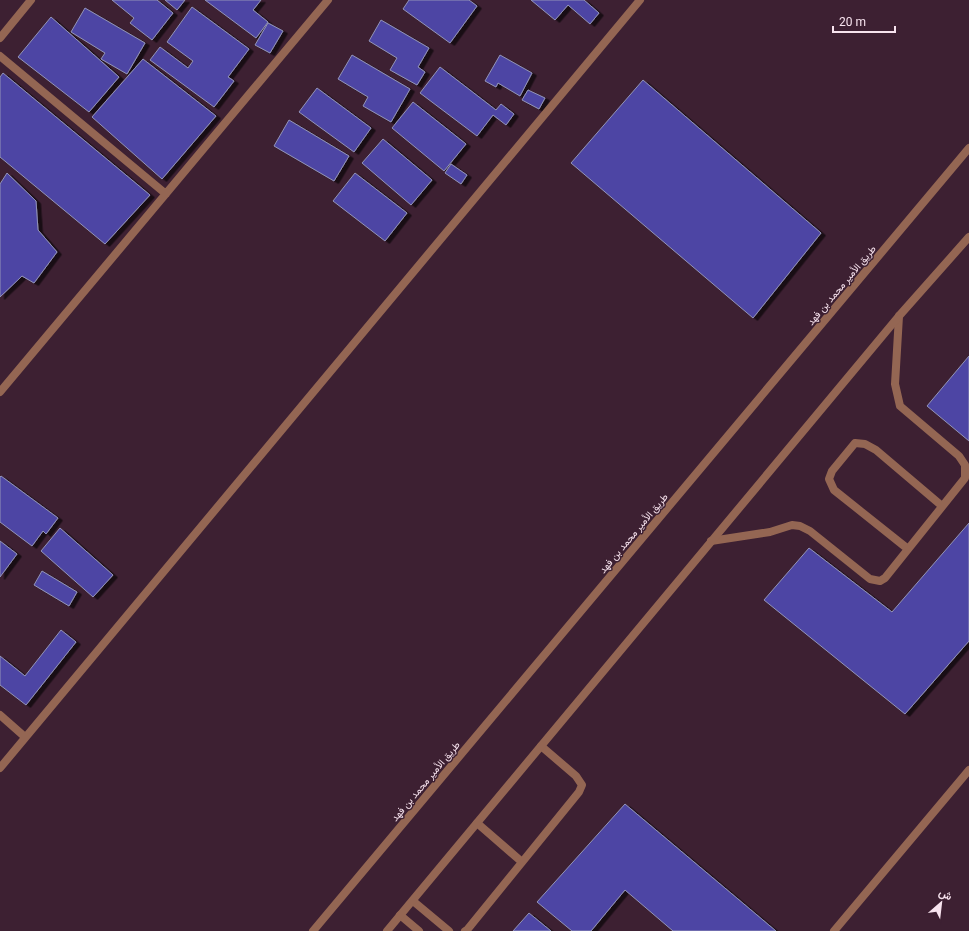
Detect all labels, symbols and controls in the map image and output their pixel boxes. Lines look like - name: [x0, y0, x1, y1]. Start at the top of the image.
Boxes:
- scale bar: [833, 8, 895, 34]
- text: 20 m: [839, 15, 866, 29]
- street label: طريق الأمير محمد بن فهد: [805, 243, 879, 328]
- street label: طريق الأمير محمد بن فهد: [597, 491, 671, 576]
- street label: طريق الأمير محمد بن فهد: [389, 739, 463, 824]
- north arrow: [921, 883, 961, 923]
- text: ش: [937, 886, 954, 903]

